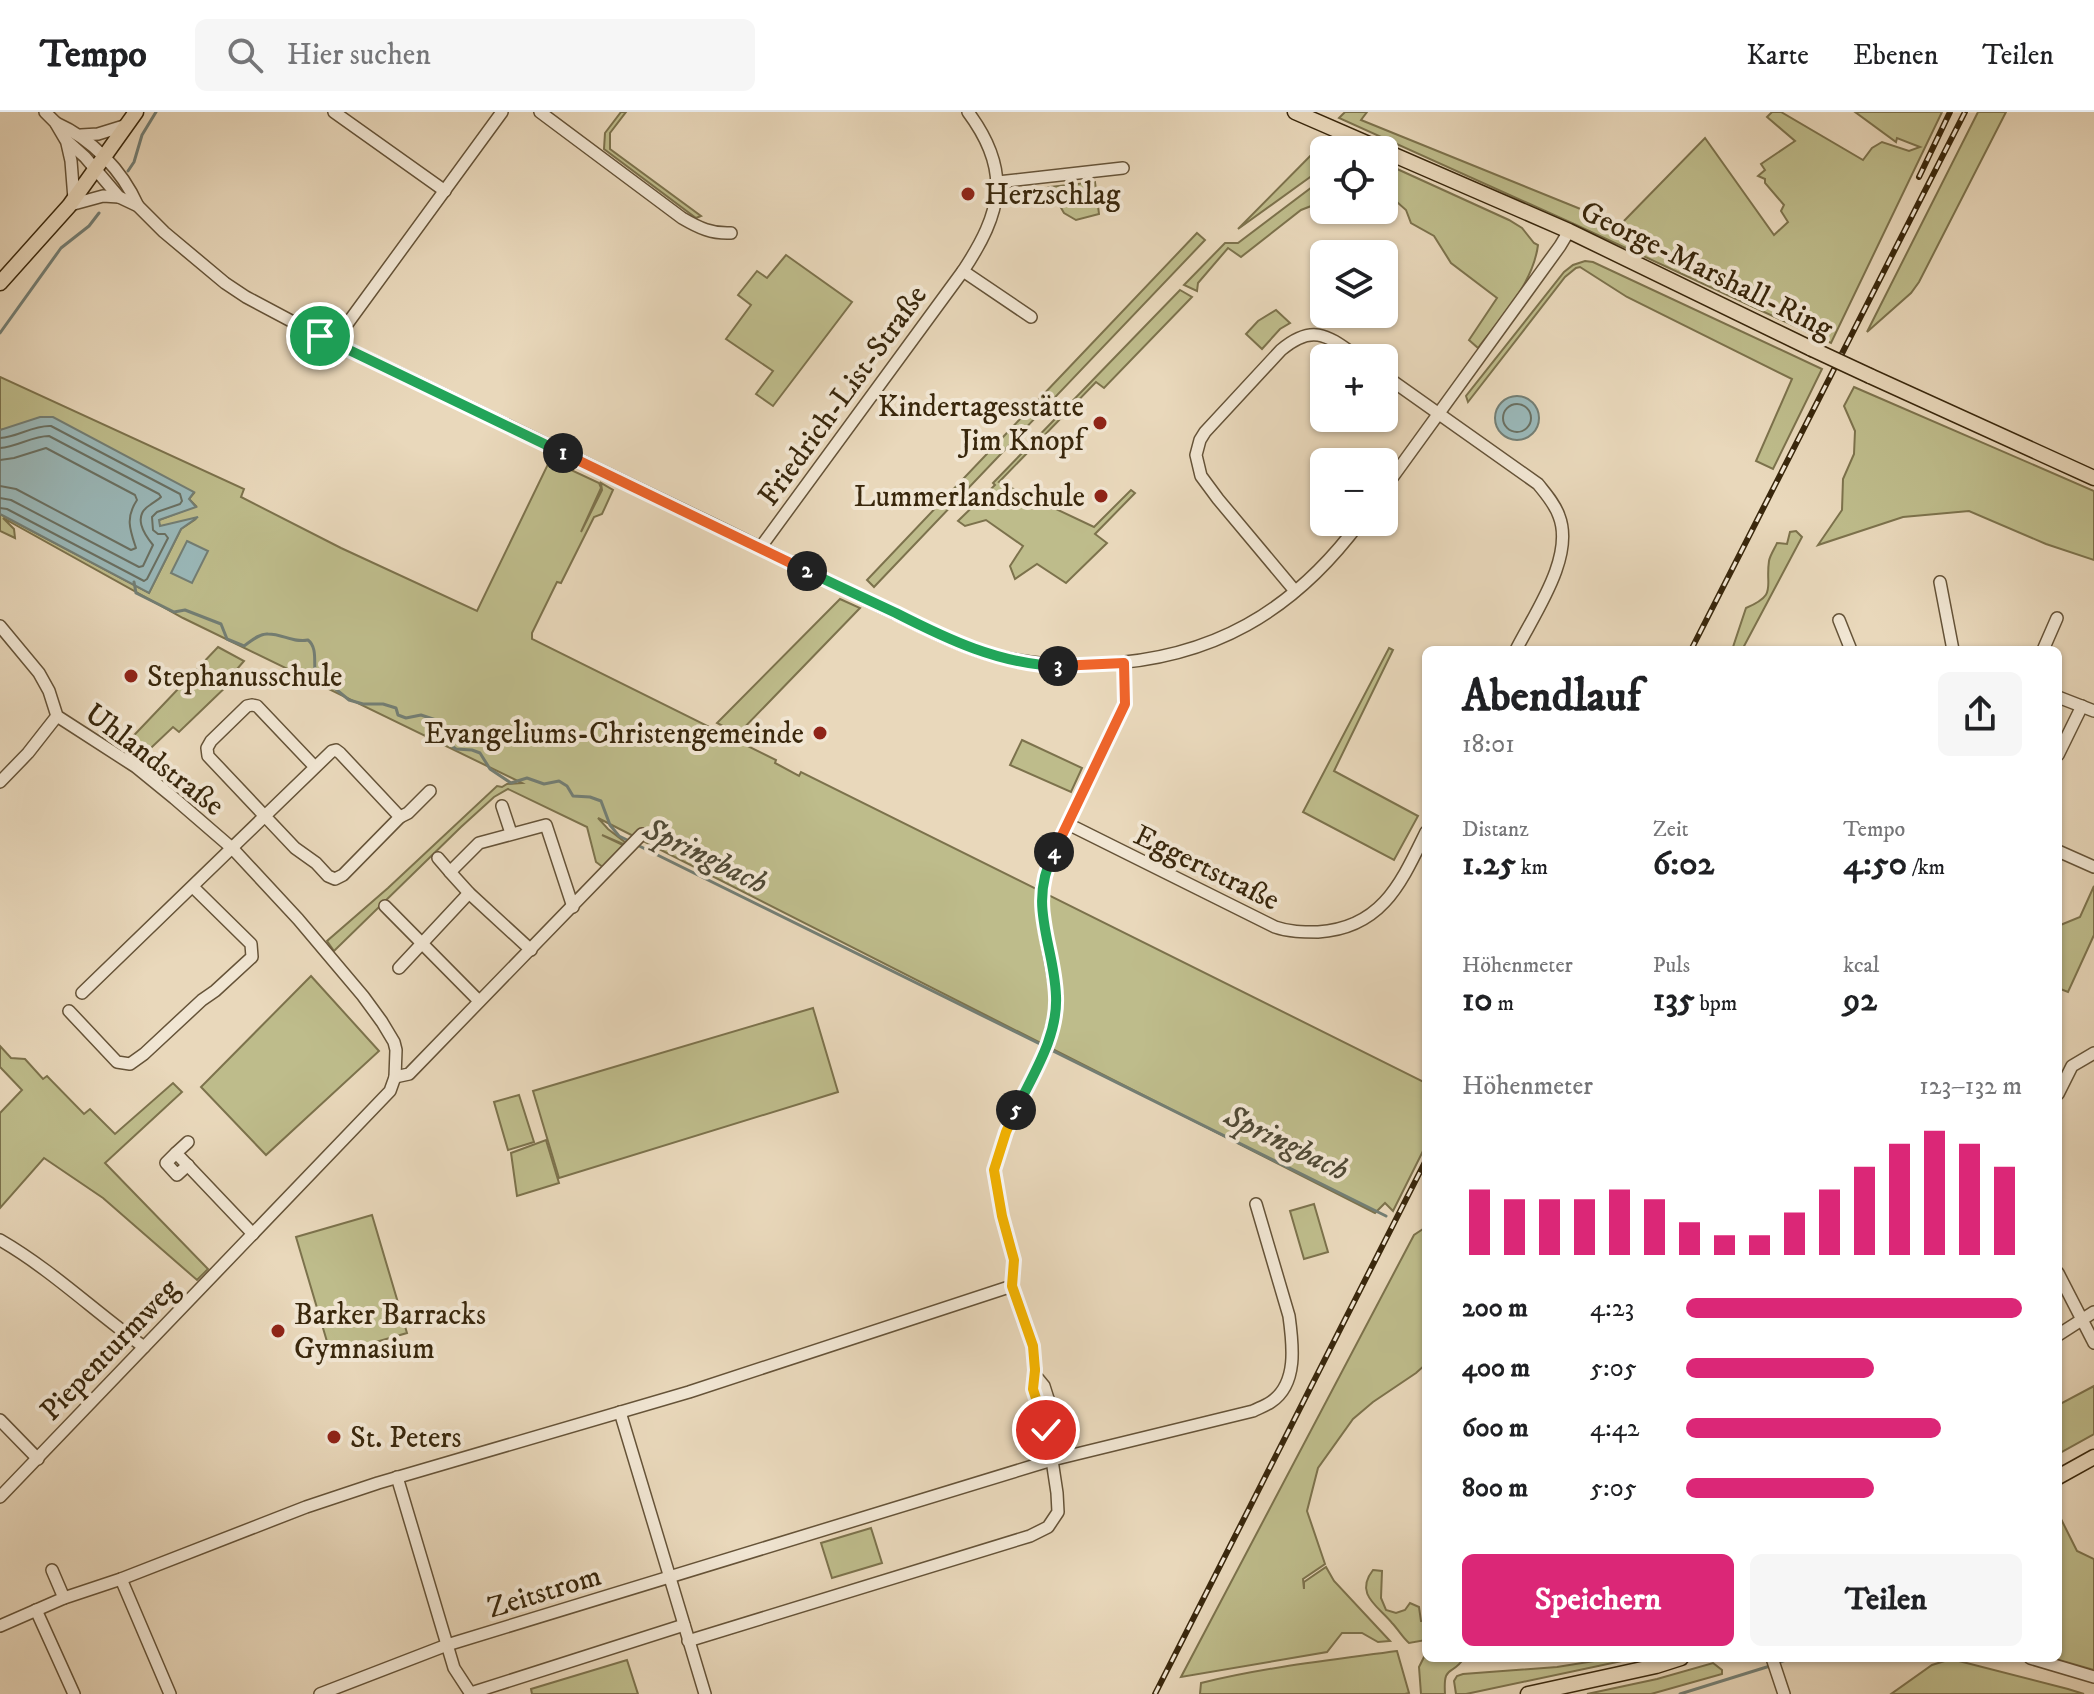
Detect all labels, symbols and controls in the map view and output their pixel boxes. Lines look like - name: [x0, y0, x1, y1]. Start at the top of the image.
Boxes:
- search box: [195, 19, 755, 91]
- text: Tempo: [40, 31, 147, 79]
- icon: search: [223, 33, 267, 77]
- text: Hier suchen: [287, 37, 431, 74]
- text: Karte: [1746, 38, 1809, 73]
- text: Ebenen: [1853, 38, 1938, 73]
- text: Teilen: [1982, 38, 2054, 73]
- map controls: [1310, 136, 1398, 536]
- button: locate: [1310, 136, 1398, 224]
- place label: Herzschlag: [984, 177, 1121, 214]
- marker: Herzschlag: [959, 185, 977, 203]
- street label: George-Marshall-Ring: [1574, 193, 1839, 348]
- button: layers: [1310, 240, 1398, 328]
- street label: Friedrich-List-Straße: [751, 278, 936, 514]
- pin: [286, 302, 354, 370]
- icon: arrive: [298, 314, 342, 358]
- button: +: [1310, 344, 1398, 432]
- place label: Kindertagesstätte Jim Knopf: [878, 389, 1088, 460]
- marker: Kindertagesstätte Jim Knopf: [1091, 414, 1109, 432]
- pin: 1: [543, 433, 583, 473]
- text: 1: [559, 439, 567, 466]
- button: −: [1310, 448, 1398, 536]
- place label: Lummerlandschule: [854, 479, 1085, 516]
- marker: Lummerlandschule: [1092, 487, 1110, 505]
- pin: 2: [787, 551, 827, 591]
- text: 2: [802, 557, 812, 584]
- pin: 3: [1038, 646, 1078, 686]
- text: 3: [1054, 652, 1062, 679]
- place label: Stephanusschule: [147, 659, 343, 696]
- marker: Stephanusschule: [122, 667, 140, 685]
- text: Abendlauf: [1462, 670, 1641, 725]
- button: share: [1938, 672, 2022, 756]
- street label: Uhlandstraße: [77, 696, 231, 825]
- place label: Evangeliums-Christengemeinde: [424, 716, 804, 753]
- marker: Evangeliums-Christengemeinde: [811, 724, 829, 742]
- text: 18:01: [1462, 728, 1515, 761]
- water label: Springbach: [635, 809, 774, 904]
- text: Distanz: [1462, 816, 1529, 843]
- text: Zeit: [1653, 816, 1689, 843]
- text: Tempo: [1843, 816, 1905, 843]
- street label: Eggertstraße: [1127, 817, 1285, 920]
- pin: 4: [1034, 832, 1074, 872]
- text: 4: [1048, 838, 1060, 865]
- text: 1.25: [1462, 843, 1516, 885]
- text: 6:02: [1653, 843, 1714, 885]
- text: 4:50: [1843, 843, 1907, 885]
- text: km: [1516, 854, 1548, 881]
- text: /km: [1907, 854, 1945, 881]
- text: Höhenmeter: [1462, 952, 1573, 979]
- text: Puls: [1653, 952, 1690, 979]
- text: kcal: [1843, 952, 1879, 979]
- text: 10: [1462, 979, 1493, 1021]
- text: 135: [1653, 979, 1695, 1021]
- text: 92: [1843, 979, 1877, 1021]
- text: m: [1493, 990, 1514, 1017]
- text: bpm: [1695, 990, 1737, 1017]
- text: Höhenmeter: [1462, 1070, 1593, 1103]
- text: 123–132 m: [1919, 1070, 2022, 1103]
- pin: 5: [996, 1090, 1036, 1130]
- text: 5: [1011, 1096, 1021, 1123]
- water label: Springbach: [1216, 1096, 1355, 1191]
- street label: Piepenturmweg: [33, 1271, 188, 1429]
- text: 200 m: [1462, 1292, 1528, 1325]
- text: 4:23: [1590, 1292, 1634, 1325]
- place label: Barker Barracks Gymnasium: [294, 1297, 486, 1368]
- marker: Barker Barracks Gymnasium: [269, 1322, 287, 1340]
- text: 400 m: [1462, 1352, 1530, 1385]
- text: 5:05: [1590, 1352, 1637, 1385]
- pin: [1012, 1396, 1080, 1464]
- icon: check: [1024, 1408, 1068, 1452]
- text: 600 m: [1462, 1412, 1529, 1445]
- text: 4:42: [1590, 1412, 1640, 1445]
- place label: St. Peters: [350, 1420, 462, 1457]
- marker: St. Peters: [325, 1428, 343, 1446]
- text: 800 m: [1462, 1472, 1528, 1505]
- text: 5:05: [1590, 1472, 1637, 1505]
- button: Speichern: [1462, 1554, 1734, 1646]
- button: Teilen: [1750, 1554, 2022, 1646]
- street label: Zeitstrom: [483, 1558, 606, 1627]

